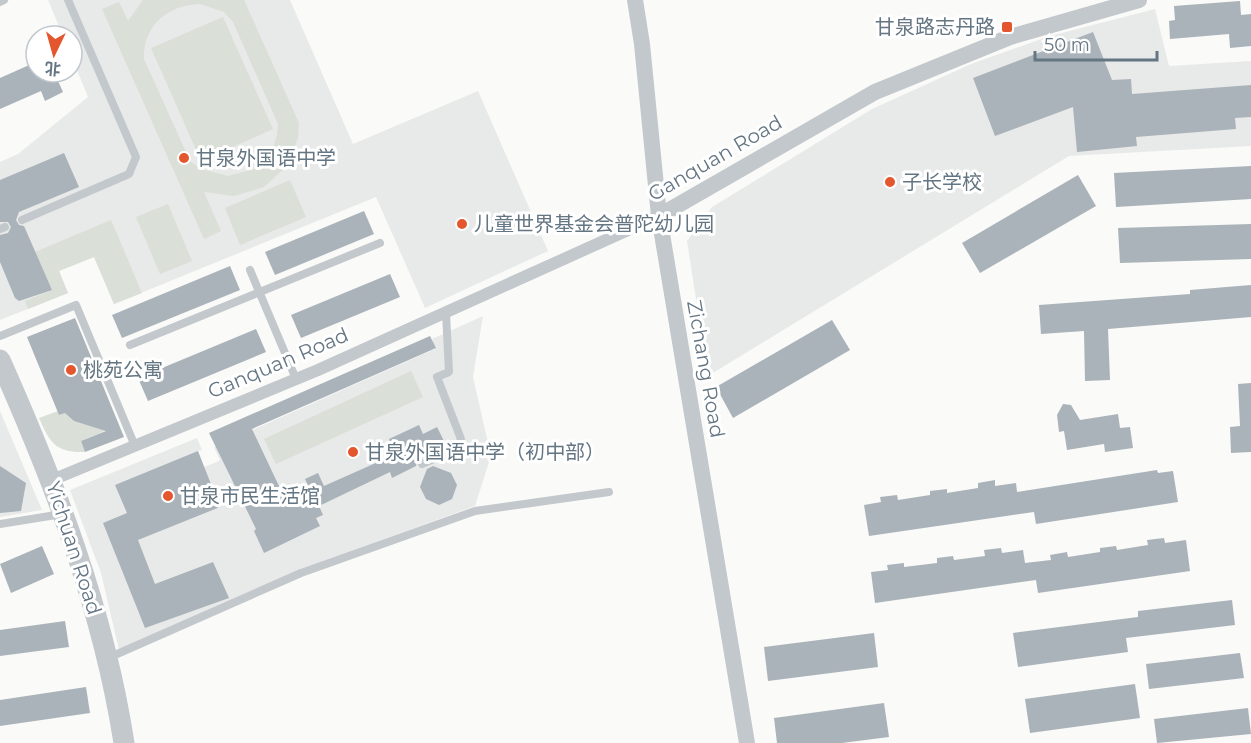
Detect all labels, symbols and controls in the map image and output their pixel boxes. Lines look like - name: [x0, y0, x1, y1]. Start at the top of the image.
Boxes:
- place label: 甘泉路志丹路: [875, 15, 995, 39]
- marker: 甘泉路志丹路: [1000, 20, 1014, 34]
- north arrow: [24, 24, 84, 84]
- scale bar: [1035, 24, 1156, 62]
- text: 50 m: [1044, 34, 1090, 56]
- text: 北: [44, 58, 62, 79]
- street label: Ganquan Road: [644, 110, 786, 206]
- place label: 甘泉外国语中学: [196, 146, 336, 170]
- marker: 甘泉外国语中学: [177, 151, 191, 165]
- place label: 子长学校: [902, 170, 982, 194]
- marker: 子长学校: [883, 175, 897, 189]
- place label: 儿童世界基金会普陀幼儿园: [474, 212, 714, 236]
- marker: 儿童世界基金会普陀幼儿园: [455, 217, 469, 231]
- street label: Zichang Road: [682, 298, 730, 440]
- street label: Ganquan Road: [204, 323, 352, 403]
- place label: 桃苑公寓: [83, 358, 163, 382]
- marker: 桃苑公寓: [64, 363, 78, 377]
- place label: 甘泉外国语中学（初中部）: [365, 440, 605, 464]
- marker: 甘泉外国语中学（初中部）: [346, 445, 360, 459]
- street label: Yichuan Road: [41, 478, 107, 618]
- place label: 甘泉市民生活馆: [180, 484, 320, 508]
- marker: 甘泉市民生活馆: [161, 489, 175, 503]

